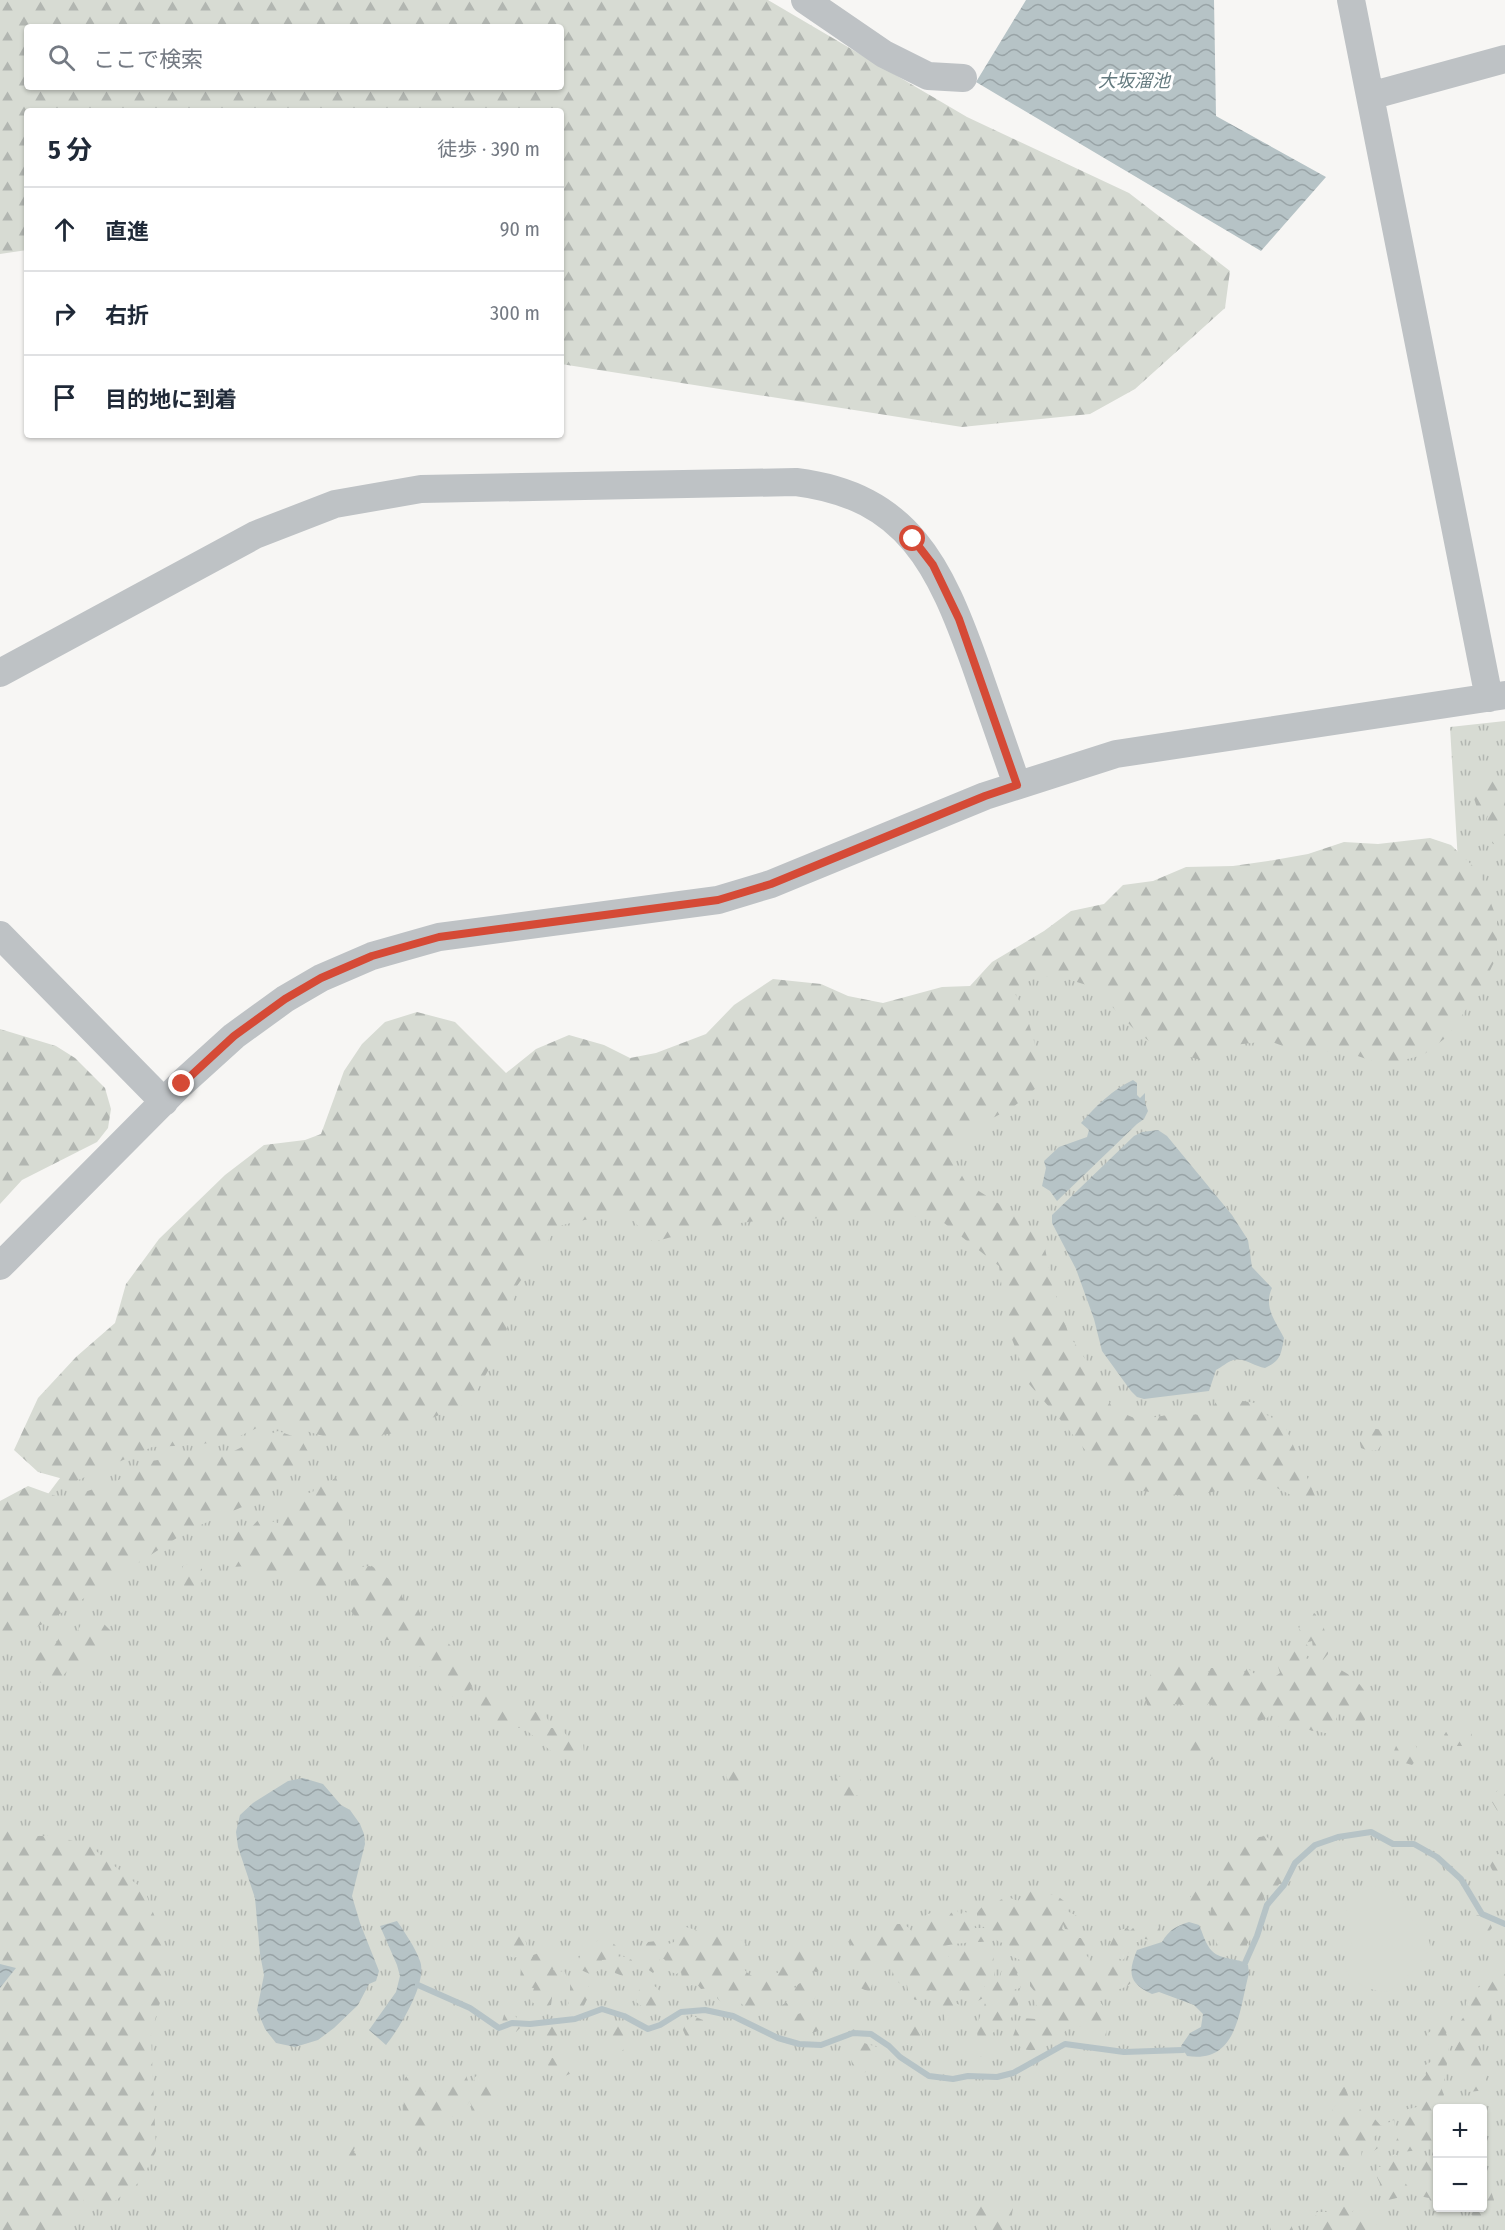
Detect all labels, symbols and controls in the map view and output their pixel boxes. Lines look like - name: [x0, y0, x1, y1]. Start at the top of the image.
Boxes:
- search box: [24, 24, 564, 90]
- icon: search: [45, 41, 78, 74]
- text: ここで検索: [93, 46, 203, 73]
- water label: 大坂溜池: [1098, 70, 1172, 92]
- text: 5 分: [48, 135, 92, 166]
- text: 徒歩 · 390 m: [437, 137, 540, 161]
- icon: ahead: [48, 213, 81, 246]
- text: 90 m: [500, 217, 540, 241]
- text: 直進: [105, 218, 149, 245]
- icon: right: [48, 297, 81, 330]
- text: 300 m: [490, 301, 540, 325]
- text: 右折: [105, 302, 149, 329]
- icon: arrive: [48, 381, 81, 414]
- text: 目的地に到着: [105, 386, 237, 413]
- route start: [899, 525, 925, 551]
- route end: [168, 1070, 194, 1096]
- map controls: [1433, 2104, 1487, 2212]
- button: +: [1433, 2104, 1487, 2158]
- button: −: [1433, 2158, 1487, 2212]

